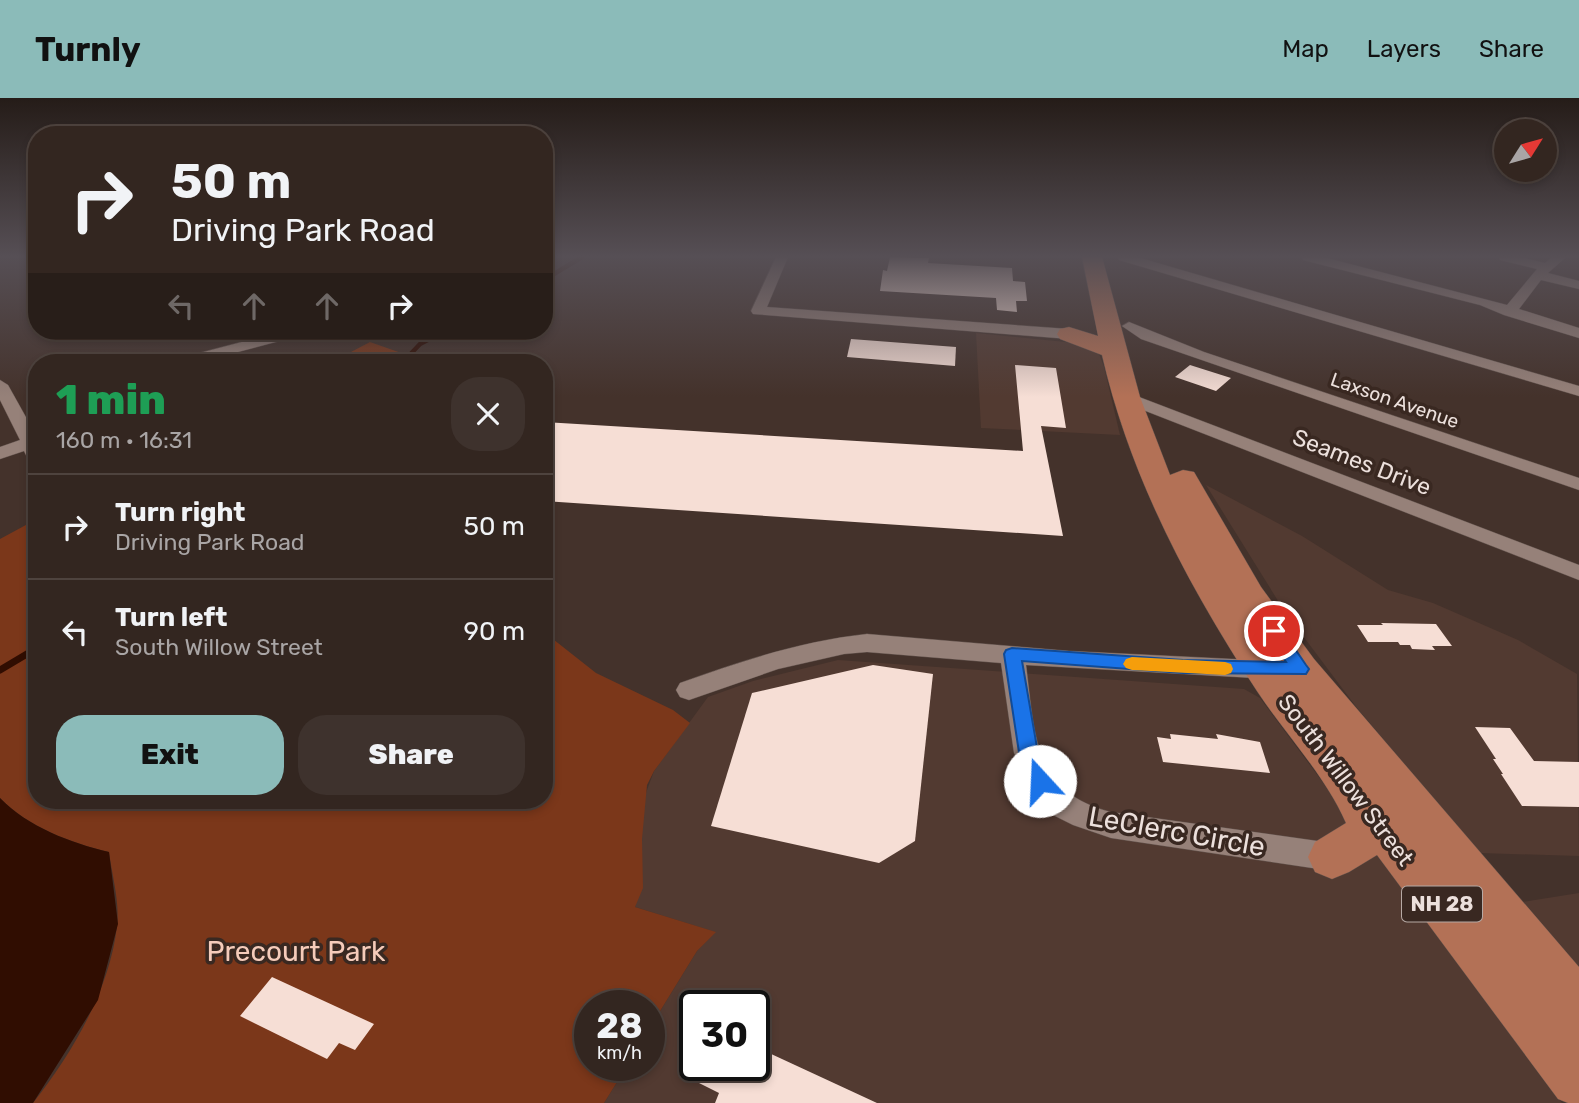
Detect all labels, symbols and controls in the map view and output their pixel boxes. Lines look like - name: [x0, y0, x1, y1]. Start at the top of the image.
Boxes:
- text: Turnly: [35, 30, 141, 69]
- text: Map: [1282, 35, 1329, 63]
- text: Layers: [1367, 35, 1441, 63]
- text: Share: [1479, 35, 1544, 63]
- north arrow: [1494, 119, 1558, 182]
- map controls: [1494, 119, 1557, 182]
- text: 50 m: [171, 152, 291, 210]
- icon: right: [56, 154, 147, 245]
- text: Driving Park Road: [171, 211, 435, 249]
- icon: left: [162, 287, 200, 325]
- icon: ahead: [235, 287, 273, 325]
- icon: ahead: [308, 287, 346, 325]
- icon: right: [381, 287, 419, 325]
- street label: Laxson Avenue: [1328, 368, 1462, 433]
- text: 1 min: [56, 375, 166, 425]
- button: close: [451, 377, 525, 451]
- street label: Seames Drive: [1289, 423, 1435, 501]
- text: 160 m · 16:31: [56, 426, 192, 454]
- text: Turn right: [115, 497, 245, 528]
- icon: right: [56, 508, 94, 546]
- text: 50 m: [464, 511, 525, 542]
- text: Driving Park Road: [115, 528, 305, 556]
- pin: [1244, 601, 1304, 661]
- text: Turn left: [115, 602, 227, 633]
- icon: arrive: [1255, 612, 1293, 650]
- icon: left: [56, 613, 94, 651]
- text: 90 m: [464, 616, 525, 647]
- text: South Willow Street: [115, 633, 323, 661]
- street label: South Willow Street: [1272, 689, 1420, 871]
- button: Exit: [56, 715, 284, 795]
- button: Share: [298, 715, 525, 795]
- position arrow: [1003, 744, 1077, 818]
- street label: LeClerc Circle: [1086, 800, 1268, 863]
- road number: NH 28: [1402, 886, 1482, 922]
- park label: Precourt Park: [206, 935, 386, 968]
- speed limit sign: 30: [679, 990, 770, 1081]
- text: 28: [596, 1005, 643, 1047]
- text: km/h: [597, 1042, 642, 1064]

